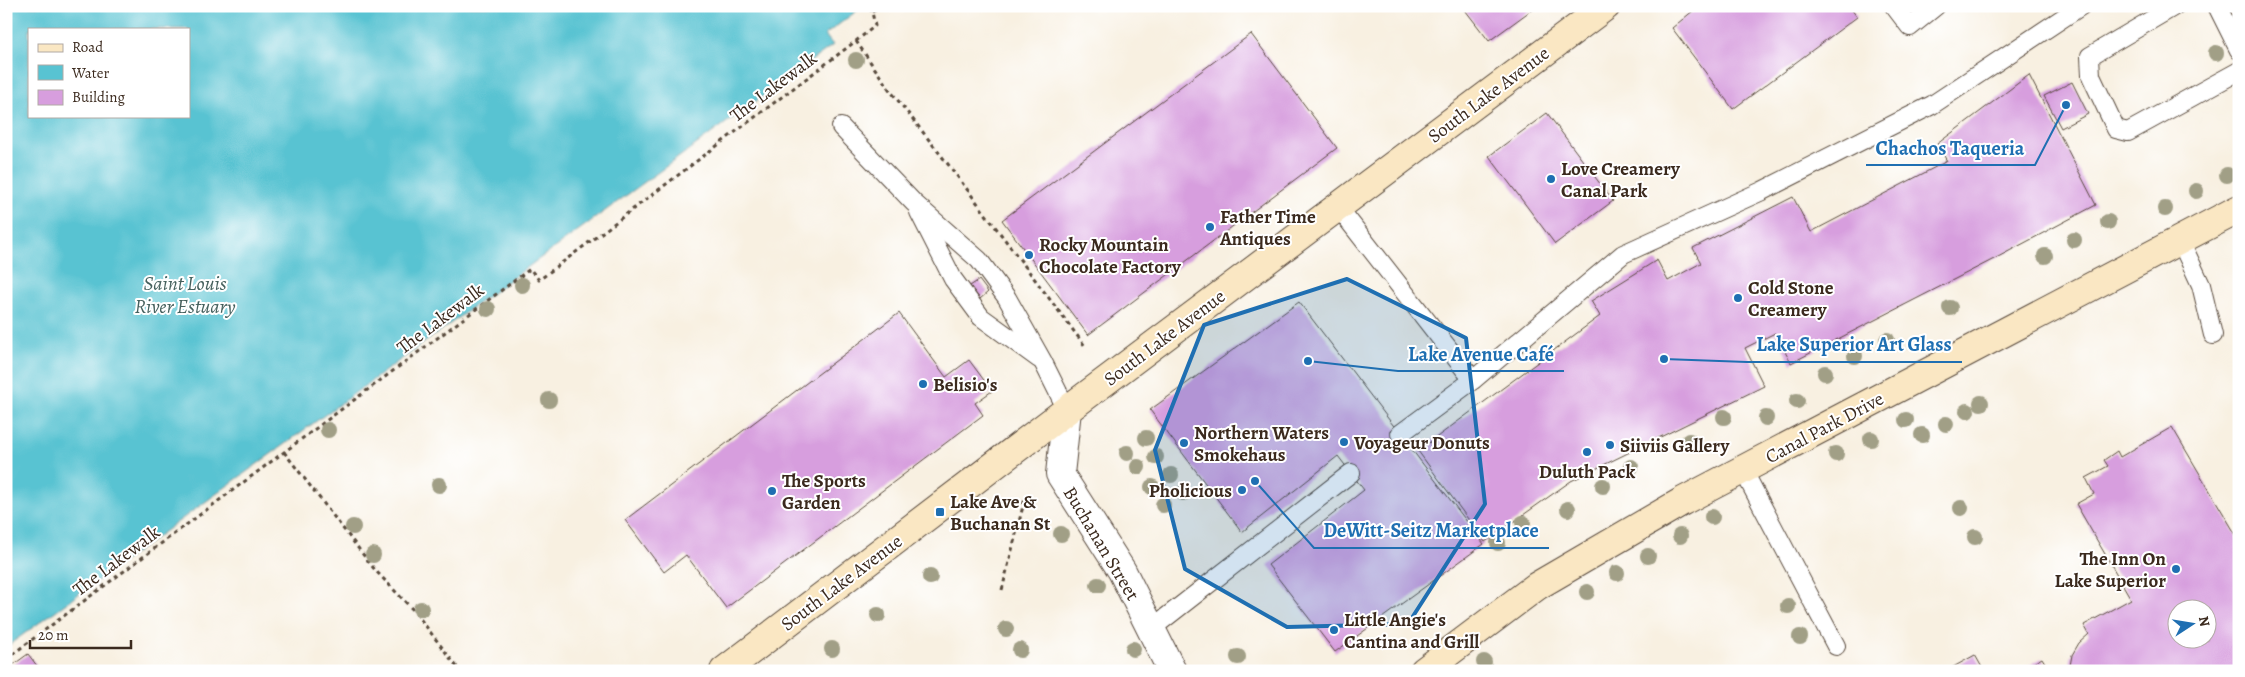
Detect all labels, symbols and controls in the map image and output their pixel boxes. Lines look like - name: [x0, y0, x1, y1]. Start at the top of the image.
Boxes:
- legend: [28, 28, 190, 118]
- text: Road: [72, 37, 104, 57]
- street label: South Lake Avenue: [1422, 40, 1555, 149]
- street label: The Lakewalk: [725, 45, 823, 128]
- text: Water: [71, 63, 109, 83]
- text: Building: [72, 87, 125, 107]
- callout: Chachos Taqueria: [1866, 130, 2035, 165]
- text: Chachos Taqueria: [1876, 135, 2025, 162]
- place label: Love Creamery Canal Park: [1561, 156, 1681, 204]
- marker: Love Creamery Canal Park: [1545, 173, 1557, 185]
- place label: Father Time Antiques: [1219, 204, 1316, 252]
- marker: Father Time Antiques: [1204, 221, 1216, 233]
- place label: Rocky Mountain Chocolate Factory: [1039, 232, 1182, 280]
- marker: Rocky Mountain Chocolate Factory: [1023, 249, 1035, 261]
- water label: Saint Louis River Estuary: [134, 270, 236, 320]
- place label: Cold Stone Creamery: [1748, 275, 1834, 323]
- street label: The Lakewalk: [392, 277, 490, 360]
- street label: South Lake Avenue: [1098, 283, 1231, 392]
- marker: Cold Stone Creamery: [1732, 292, 1744, 304]
- callout: Lake Superior Art Glass: [1747, 327, 1962, 362]
- text: Lake Superior Art Glass: [1756, 331, 1952, 358]
- callout: Lake Avenue Café: [1398, 336, 1564, 371]
- text: Lake Avenue Café: [1408, 341, 1554, 368]
- place label: Belisio's: [933, 372, 998, 398]
- marker: Belisio's: [917, 378, 929, 390]
- street label: Canal Park Drive: [1761, 386, 1888, 470]
- place label: Northern Waters Smokehaus: [1194, 420, 1329, 468]
- place label: Voyageur Donuts: [1353, 430, 1490, 456]
- place label: Siiviis Gallery: [1620, 433, 1730, 459]
- marker: Voyageur Donuts: [1338, 436, 1350, 448]
- marker: Northern Waters Smokehaus: [1178, 437, 1190, 449]
- marker: Siiviis Gallery: [1604, 439, 1616, 451]
- marker: Duluth Pack: [1581, 446, 1593, 458]
- place label: Duluth Pack: [1539, 459, 1635, 485]
- place label: The Sports Garden: [782, 468, 866, 516]
- place label: Pholicious: [1149, 478, 1232, 504]
- street label: Buchanan Street: [1057, 482, 1145, 605]
- marker: Pholicious: [1236, 484, 1248, 496]
- marker: The Sports Garden: [766, 485, 778, 497]
- place label: Lake Ave & Buchanan St: [950, 489, 1051, 537]
- marker: Lake Ave & Buchanan St: [934, 506, 946, 518]
- callout: DeWitt-Seitz Marketplace: [1314, 513, 1549, 548]
- text: DeWitt-Seitz Marketplace: [1323, 517, 1539, 544]
- street label: The Lakewalk: [68, 519, 166, 602]
- street label: South Lake Avenue: [775, 528, 908, 637]
- place label: The Inn On Lake Superior: [2055, 546, 2166, 594]
- marker: The Inn On Lake Superior: [2170, 563, 2182, 575]
- north arrow: [2168, 600, 2218, 650]
- place label: Little Angie's Cantina and Grill: [1344, 607, 1479, 655]
- text: N: [2194, 614, 2215, 628]
- scale bar: [30, 617, 131, 649]
- marker: Little Angie's Cantina and Grill: [1328, 624, 1340, 636]
- text: 20 m: [38, 625, 69, 645]

